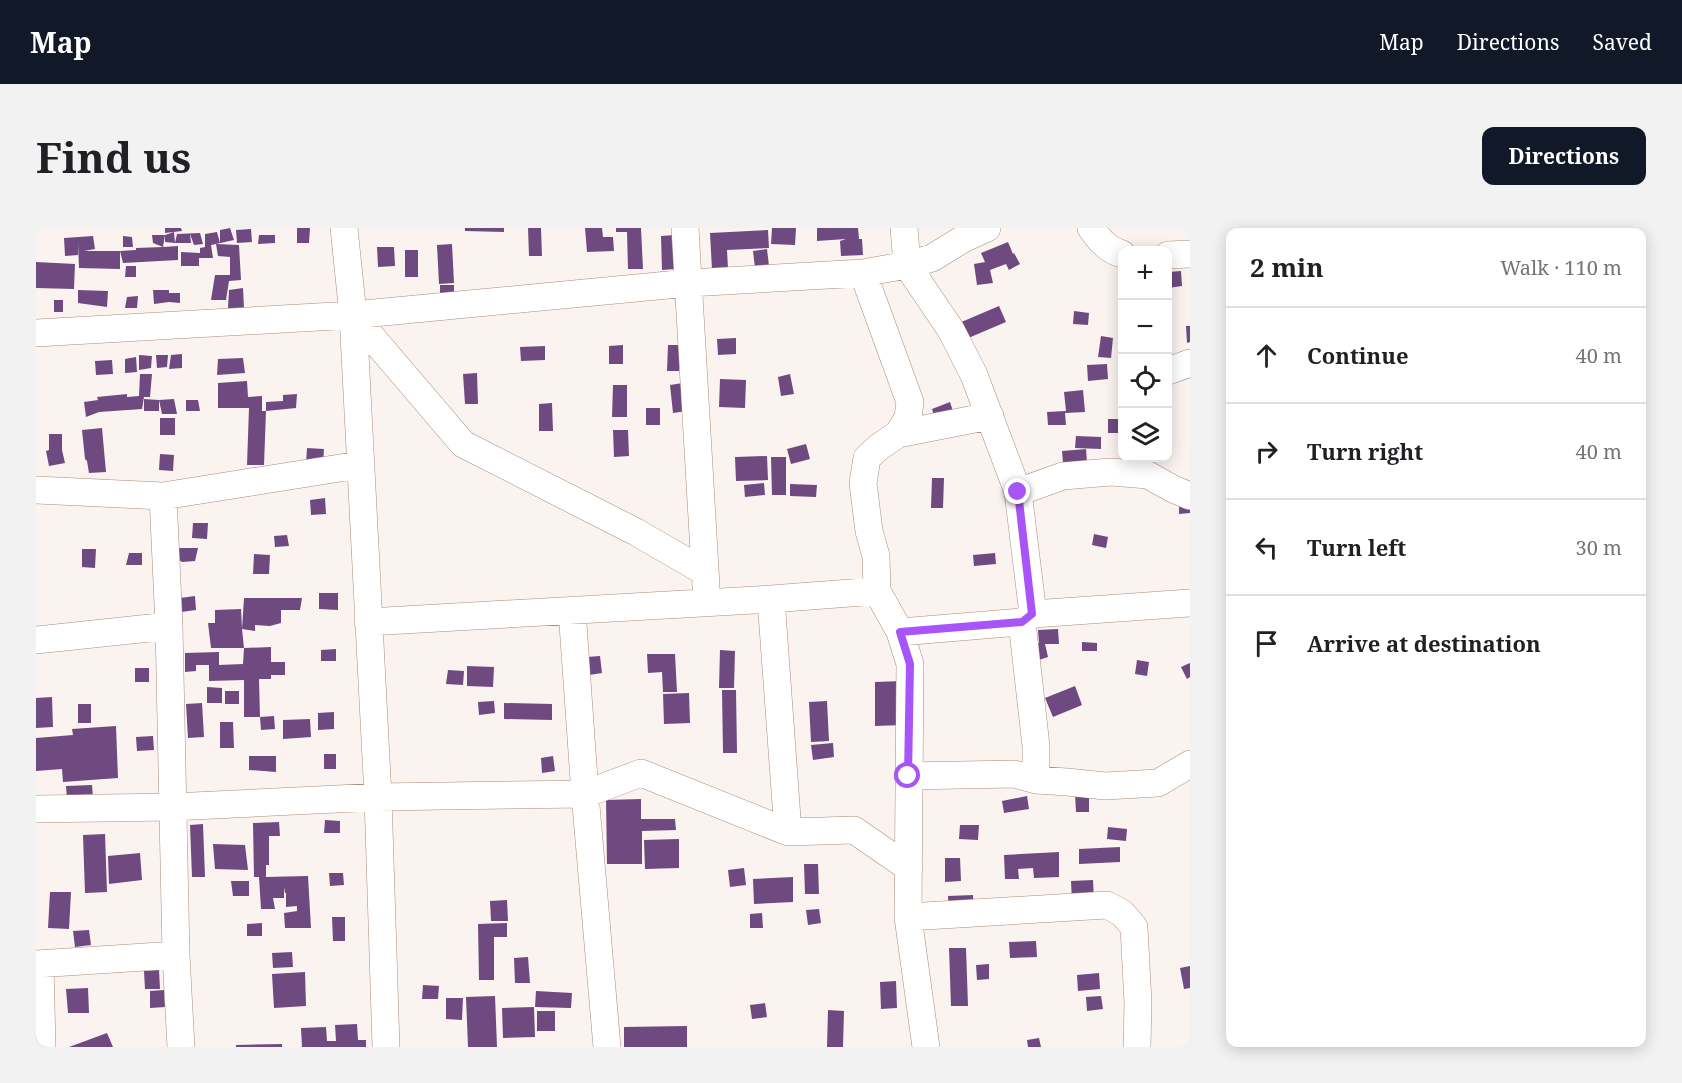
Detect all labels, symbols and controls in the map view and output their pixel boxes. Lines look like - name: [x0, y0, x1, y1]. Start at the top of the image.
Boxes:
- text: Map: [30, 23, 92, 61]
- text: Map: [1379, 28, 1424, 56]
- text: Directions: [1457, 28, 1559, 56]
- text: Saved: [1592, 28, 1652, 56]
- button: Directions: [1482, 127, 1646, 185]
- text: Find us: [36, 128, 191, 185]
- map controls: [1118, 246, 1172, 462]
- button: +: [1118, 246, 1172, 300]
- text: 2 min: [1250, 249, 1324, 285]
- text: Walk · 110 m: [1500, 254, 1622, 281]
- button: −: [1118, 300, 1172, 354]
- icon: ahead: [1250, 339, 1283, 372]
- text: Continue: [1307, 340, 1409, 370]
- text: 40 m: [1576, 342, 1622, 369]
- button: locate: [1118, 354, 1172, 408]
- button: layers: [1118, 408, 1172, 462]
- icon: right: [1250, 435, 1283, 468]
- text: Turn right: [1307, 436, 1423, 466]
- text: 40 m: [1576, 438, 1622, 465]
- route end: [1004, 478, 1030, 504]
- icon: left: [1250, 531, 1283, 564]
- text: Turn left: [1307, 532, 1406, 562]
- text: 30 m: [1576, 534, 1622, 561]
- icon: arrive: [1250, 627, 1283, 660]
- text: Arrive at destination: [1307, 628, 1541, 658]
- route start: [894, 762, 920, 788]

